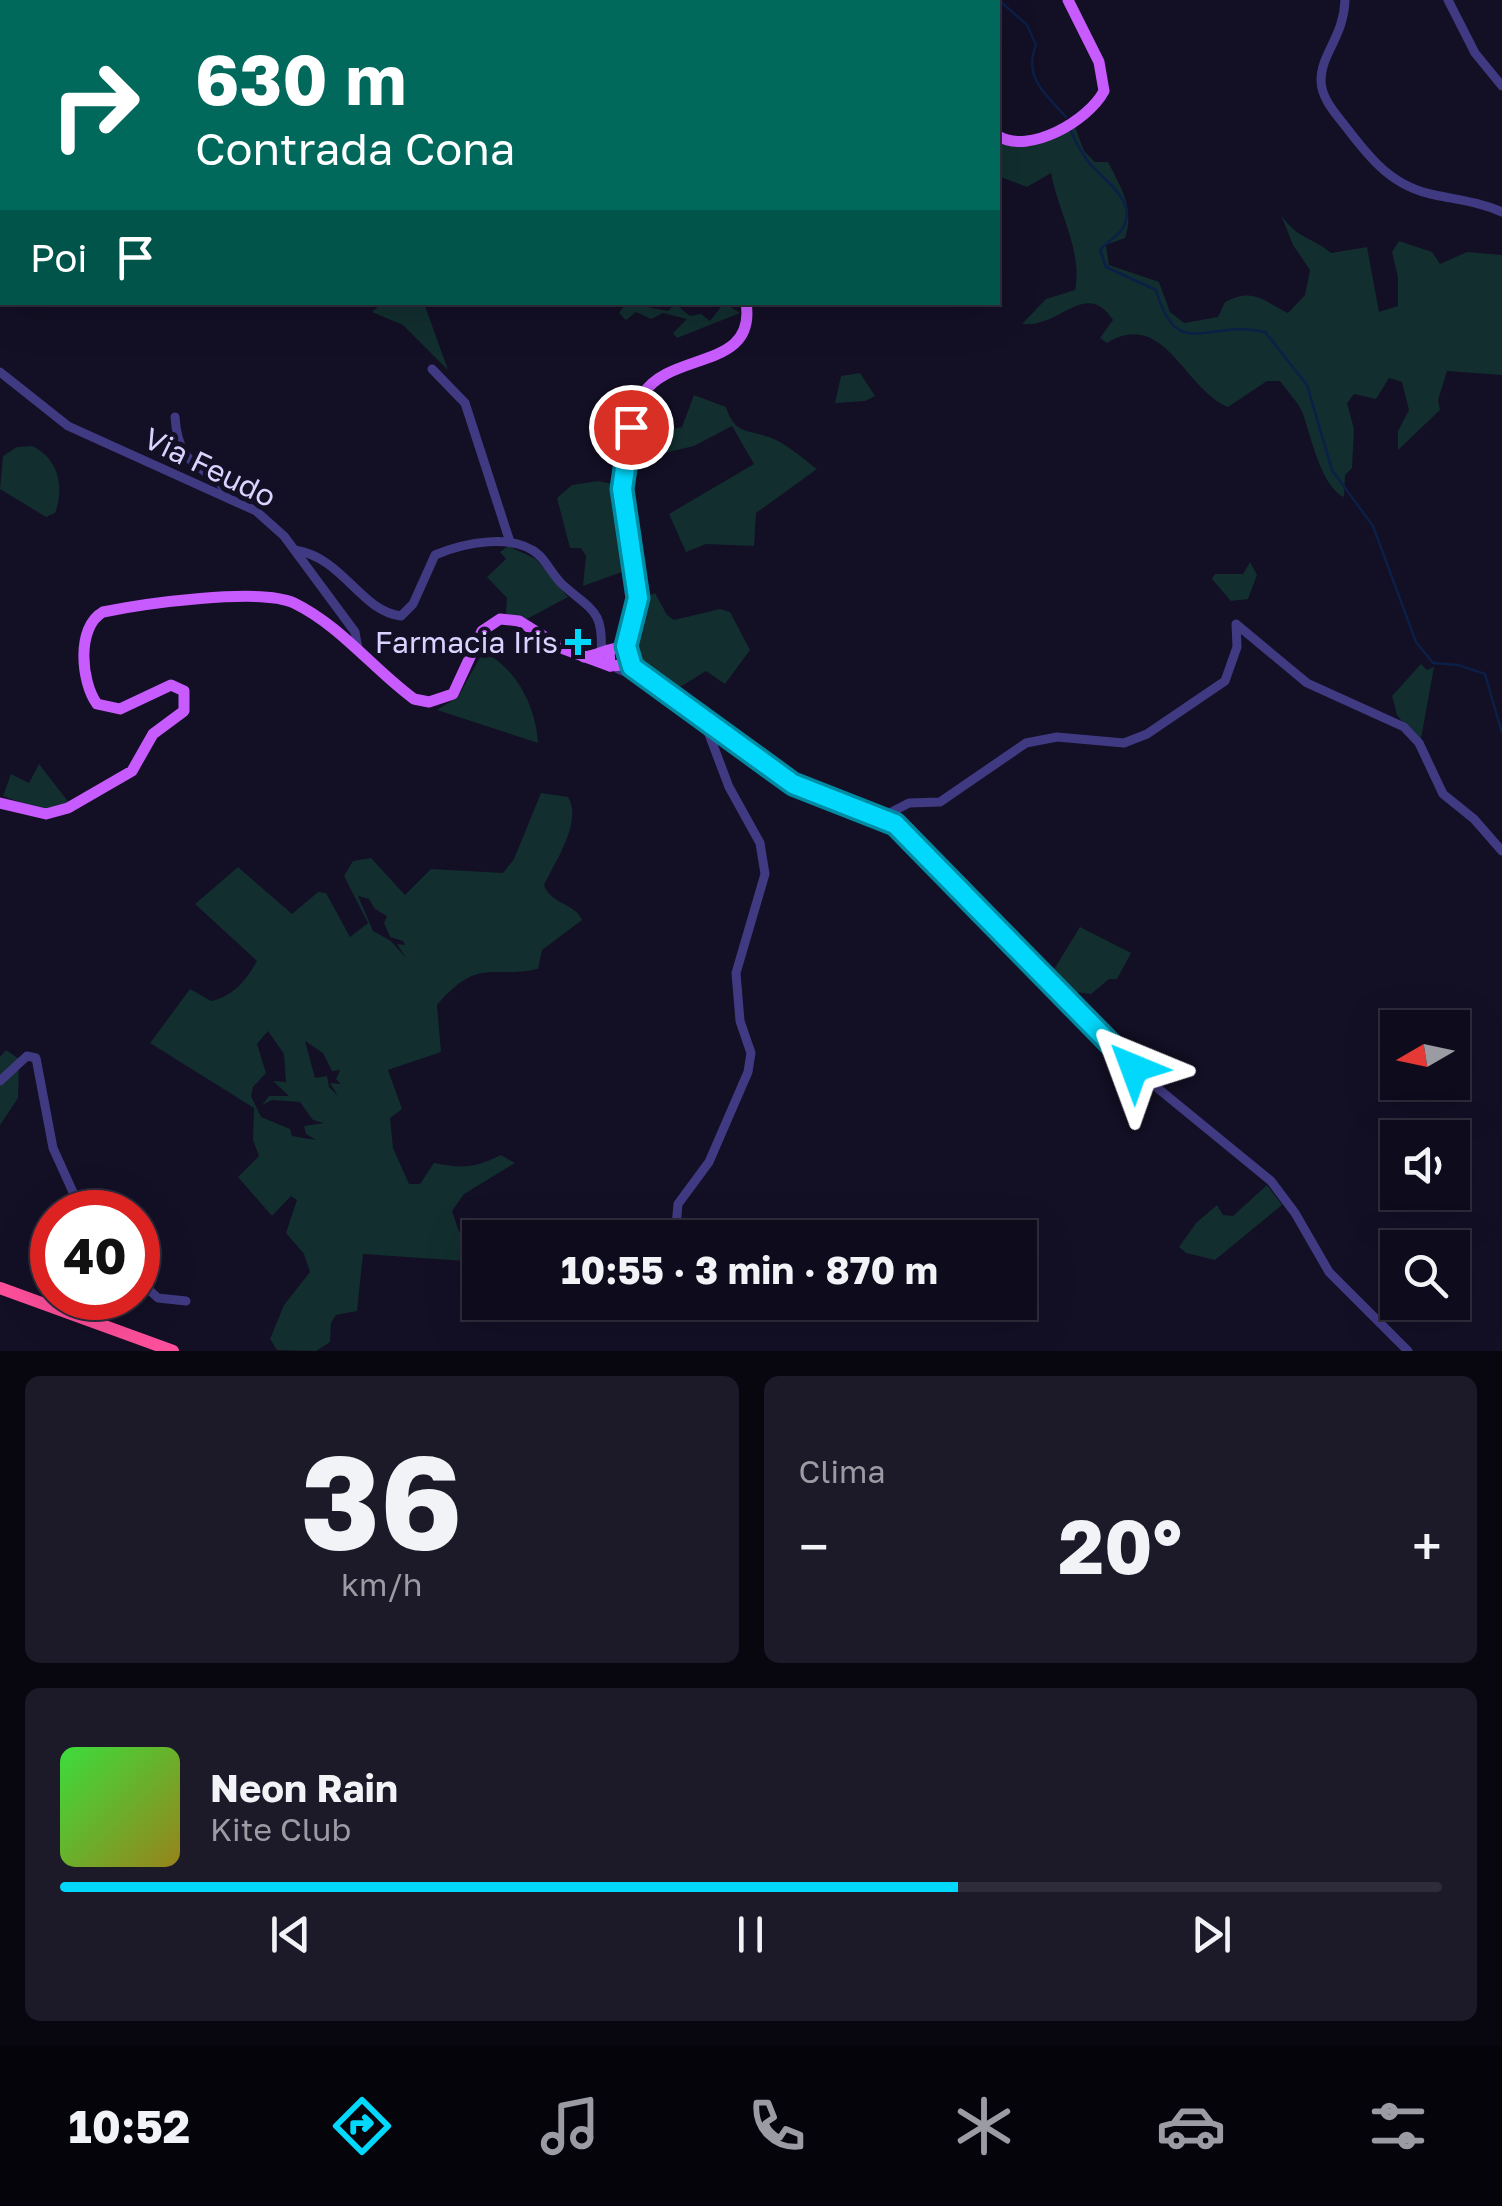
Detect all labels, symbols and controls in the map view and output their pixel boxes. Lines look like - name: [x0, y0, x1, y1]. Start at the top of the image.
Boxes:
- text: 630 m: [195, 36, 406, 120]
- icon: right: [30, 40, 160, 170]
- text: Contrada Cona: [195, 121, 515, 175]
- icon: arrive: [108, 230, 163, 285]
- text: Poi: [30, 235, 88, 280]
- pin: [589, 385, 674, 470]
- icon: arrive: [604, 400, 659, 455]
- street label: Via Feudo: [138, 420, 282, 514]
- place label: Farmacia Iris: [375, 624, 558, 660]
- marker: Farmacia Iris: [567, 631, 589, 653]
- north arrow: [1380, 1010, 1470, 1100]
- map controls: [1380, 1010, 1470, 1320]
- position arrow: [1082, 1016, 1186, 1120]
- button: sound: [1380, 1120, 1470, 1210]
- speed limit sign: 40: [30, 1190, 160, 1320]
- button: search: [1380, 1230, 1470, 1320]
- text: 10:55 · 3 min · 870 m: [561, 1247, 938, 1292]
- text: 36: [301, 1422, 463, 1578]
- text: Clima: [799, 1452, 885, 1490]
- text: 20°: [1058, 1500, 1182, 1591]
- text: −: [799, 1513, 829, 1579]
- text: +: [1412, 1513, 1442, 1579]
- text: km/h: [341, 1565, 422, 1603]
- text: Neon Rain: [210, 1765, 398, 1810]
- text: Kite Club: [210, 1810, 351, 1848]
- icon: previous: [263, 1907, 318, 1962]
- icon: pause: [723, 1907, 778, 1962]
- icon: next: [1184, 1907, 1239, 1962]
- icon: directions: [327, 2091, 397, 2161]
- icon: music: [535, 2091, 605, 2161]
- icon: phone: [742, 2091, 812, 2161]
- icon: climate: [949, 2091, 1019, 2161]
- icon: car: [1156, 2091, 1226, 2161]
- icon: filters: [1363, 2091, 1433, 2161]
- text: 10:52: [69, 2099, 190, 2153]

